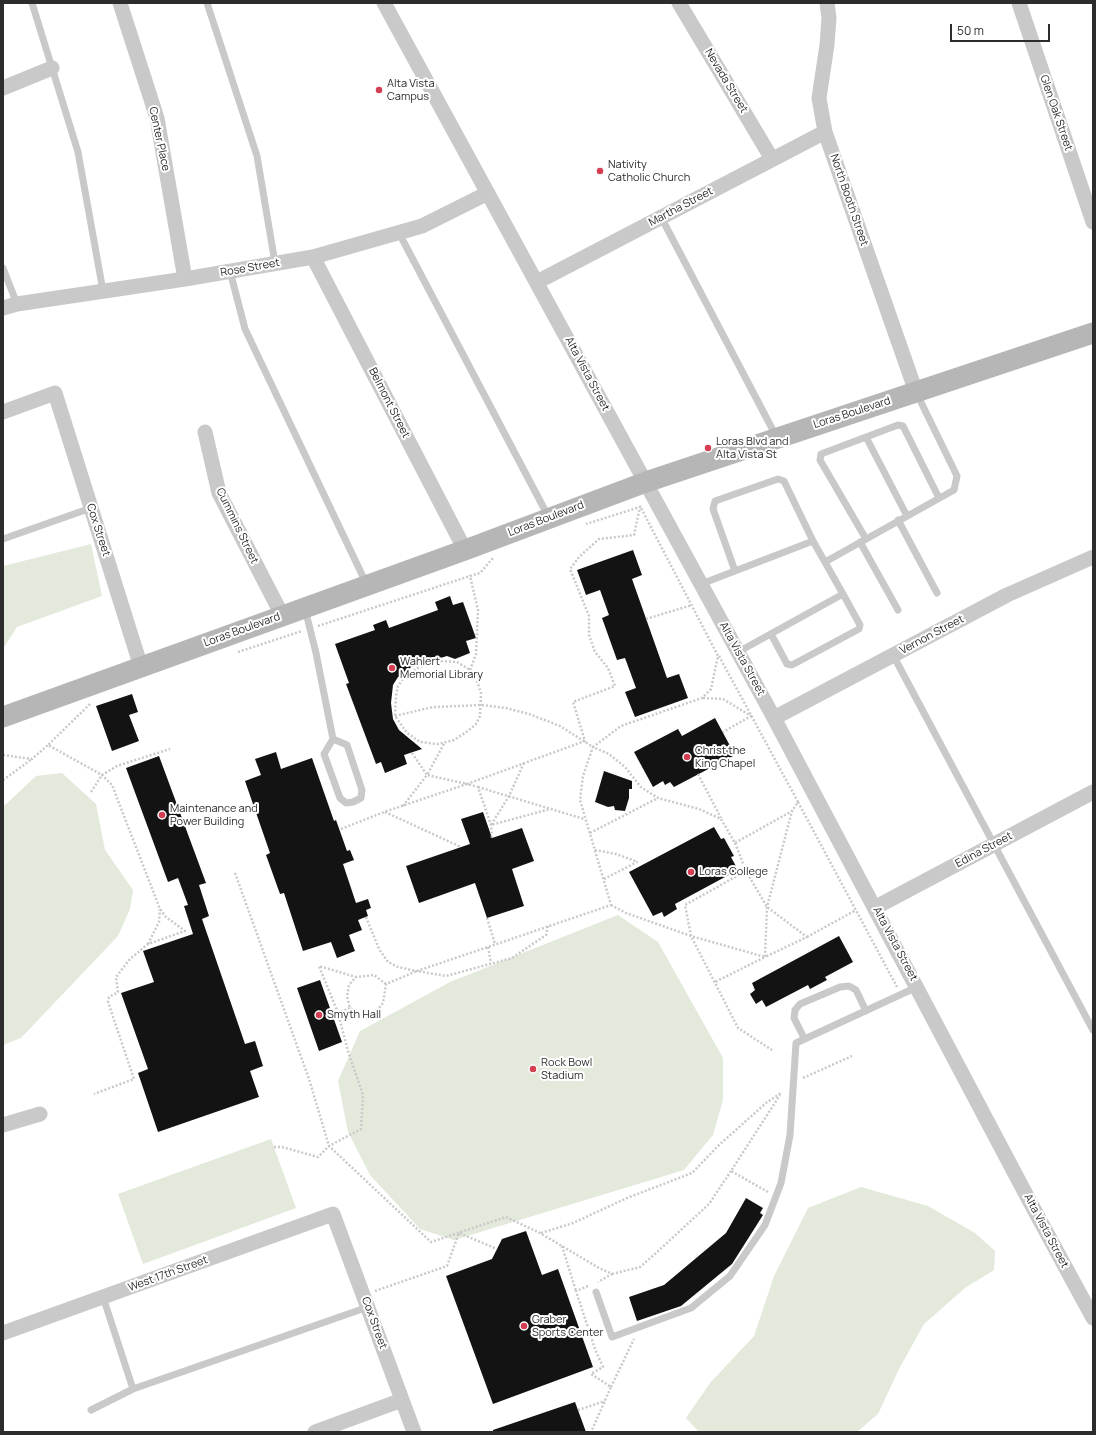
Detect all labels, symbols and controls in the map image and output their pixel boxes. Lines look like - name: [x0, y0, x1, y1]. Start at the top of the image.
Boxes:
- scale bar: [952, 16, 1052, 42]
- text: 50 m: [957, 22, 984, 39]
- street label: Nevada Street: [702, 47, 750, 115]
- street label: Glen Oak Street: [1037, 73, 1075, 153]
- place label: Alta Vista Campus: [387, 77, 435, 103]
- marker: Alta Vista Campus: [374, 85, 384, 95]
- street label: Center Place: [146, 106, 172, 172]
- street label: North Booth Street: [827, 152, 871, 248]
- place label: Nativity Catholic Church: [608, 158, 690, 184]
- marker: Nativity Catholic Church: [595, 166, 605, 176]
- street label: Martha Street: [647, 185, 715, 229]
- street label: Rose Street: [219, 256, 281, 280]
- street label: Alta Vista Street: [562, 335, 612, 413]
- street label: Belmont Street: [366, 366, 412, 440]
- street label: Loras Boulevard: [812, 394, 892, 432]
- place label: Loras Blvd and Alta Vista St: [716, 435, 788, 461]
- marker: Loras Blvd and Alta Vista St: [703, 443, 713, 453]
- street label: Cummins Street: [213, 486, 261, 566]
- street label: Loras Boulevard: [506, 498, 586, 540]
- street label: Cox Street: [83, 502, 113, 558]
- street label: Loras Boulevard: [202, 610, 282, 650]
- street label: Vernon Street: [898, 613, 966, 657]
- street label: Alta Vista Street: [716, 620, 768, 698]
- place label: Wahlert Memorial Library: [400, 655, 483, 681]
- marker: Wahlert Memorial Library: [387, 663, 397, 673]
- place label: Christ the King Chapel: [695, 744, 755, 770]
- marker: Christ the King Chapel: [682, 752, 692, 762]
- place label: Maintenance and Power Building: [170, 802, 258, 828]
- marker: Maintenance and Power Building: [157, 810, 167, 820]
- street label: Edina Street: [953, 829, 1015, 871]
- place label: Loras College: [699, 865, 768, 879]
- marker: Loras College: [686, 867, 696, 877]
- street label: Alta Vista Street: [870, 905, 920, 983]
- place label: Smyth Hall: [327, 1008, 381, 1022]
- marker: Smyth Hall: [314, 1010, 324, 1020]
- place label: Rock Bowl Stadium: [541, 1056, 592, 1082]
- marker: Rock Bowl Stadium: [528, 1064, 538, 1074]
- street label: Alta Vista Street: [1021, 1192, 1071, 1270]
- street label: West 17th Street: [126, 1253, 210, 1295]
- street label: Cox Street: [358, 1295, 390, 1351]
- place label: Graber Sports Center: [532, 1313, 603, 1339]
- marker: Graber Sports Center: [519, 1321, 529, 1331]

